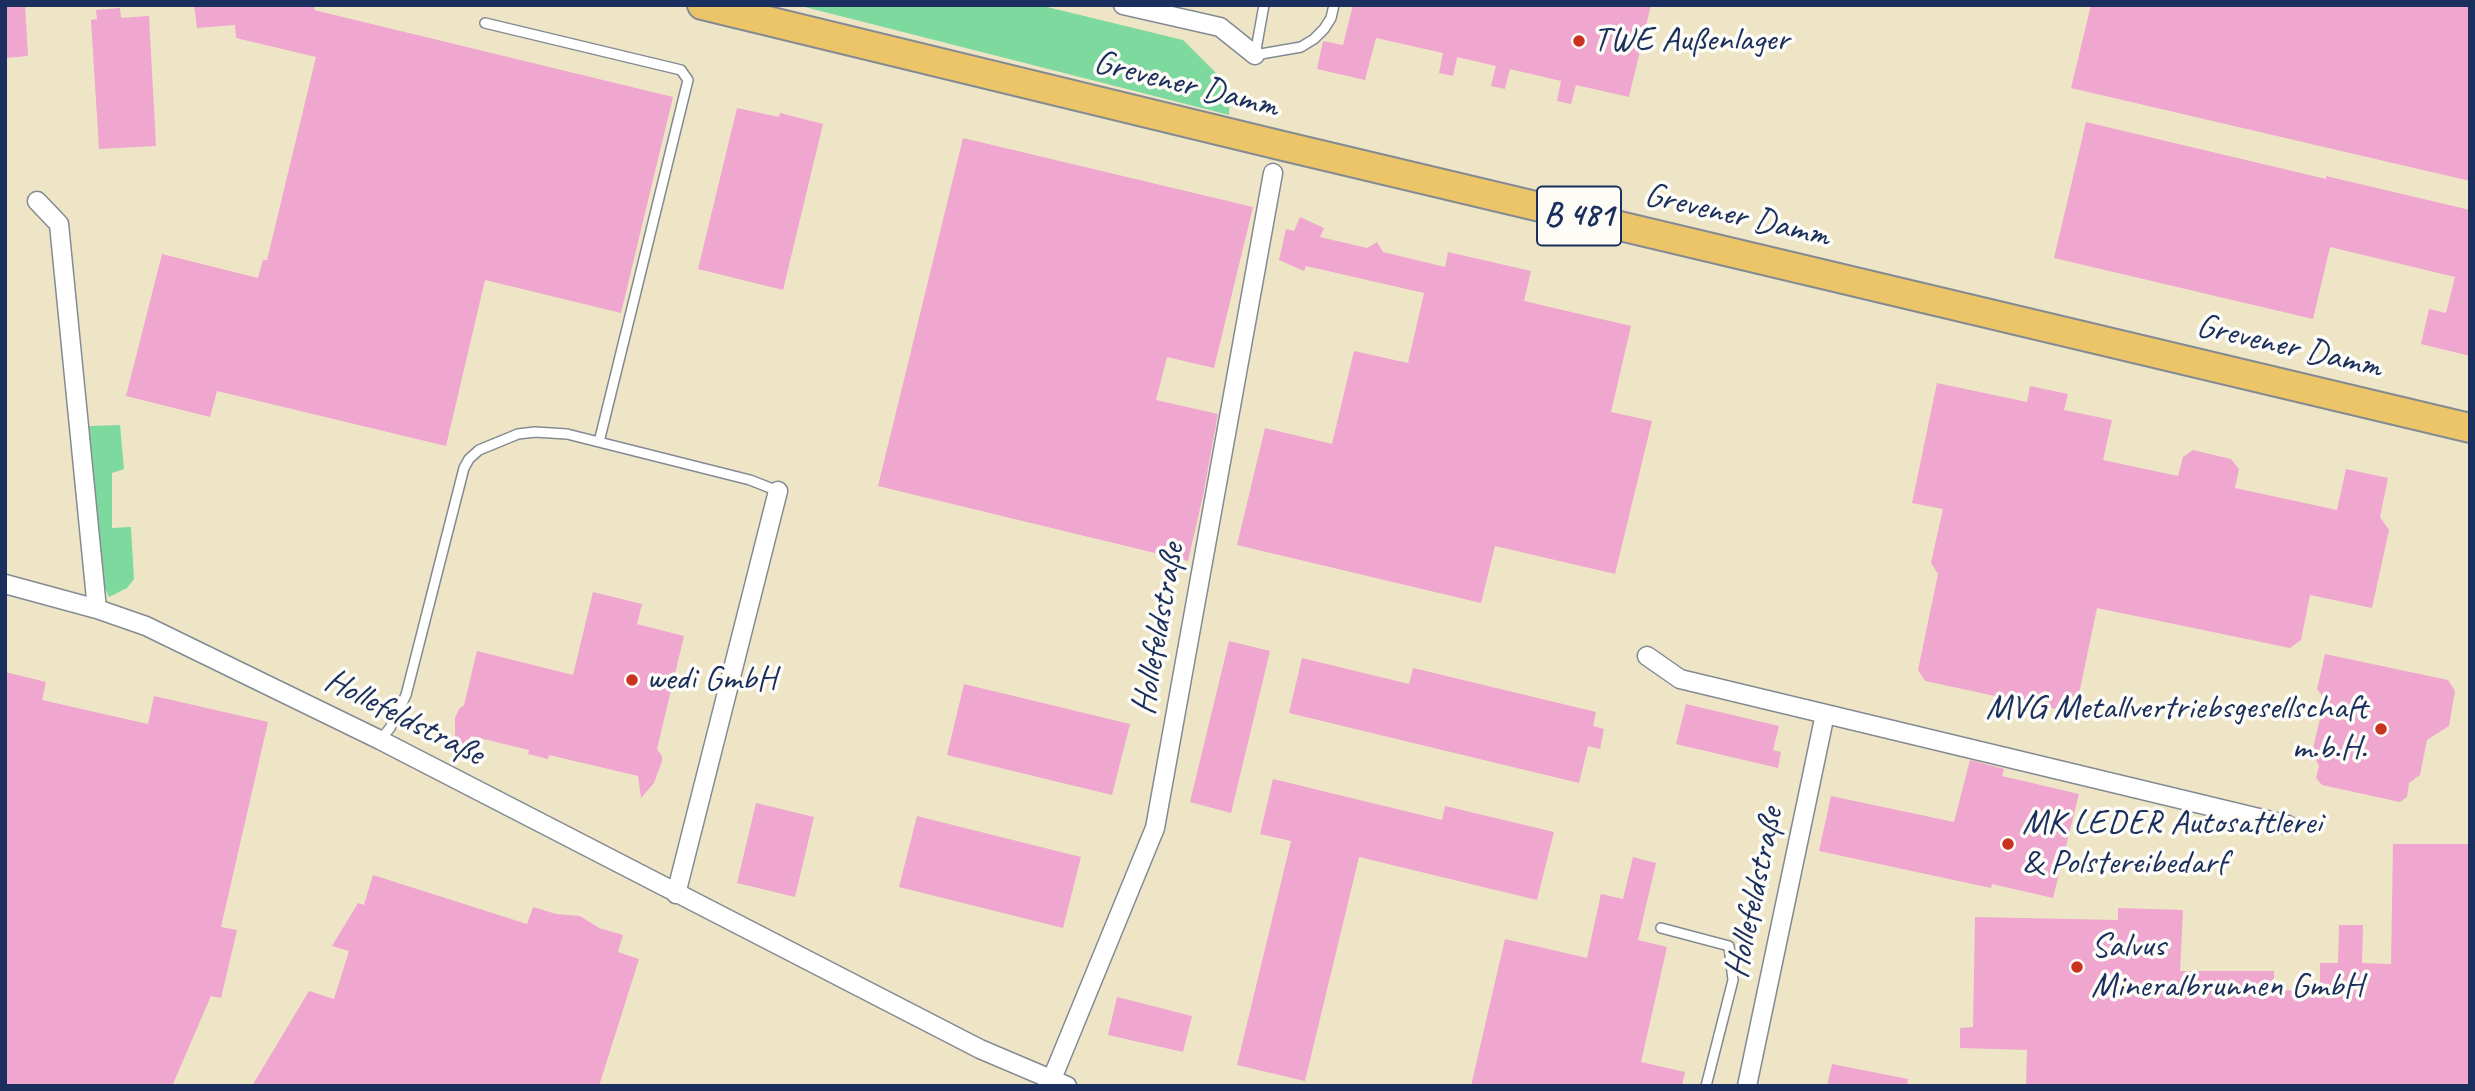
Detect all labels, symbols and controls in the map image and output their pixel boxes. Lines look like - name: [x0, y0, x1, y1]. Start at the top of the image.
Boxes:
- place label: TWE Außenlager: [1593, 20, 1789, 62]
- marker: TWE Außenlager: [1571, 33, 1587, 49]
- street label: Grevener Damm: [1089, 42, 1283, 128]
- street label: Grevener Damm: [1640, 174, 1834, 258]
- road number: B 481: [1537, 186, 1621, 246]
- street label: Grevener Damm: [2192, 305, 2386, 389]
- street label: Hollefeldstraße: [1123, 540, 1195, 718]
- place label: wedi GmbH: [646, 659, 776, 701]
- street label: Hollefeldstraße: [317, 660, 491, 776]
- marker: wedi GmbH: [624, 672, 640, 688]
- place label: MVG Metallvertriebsgesellschaft m.b.H.: [1986, 688, 2367, 770]
- marker: MVG Metallvertriebsgesellschaft m.b.H.: [2373, 721, 2389, 737]
- place label: MK LEDER Autosattlerei & Polstereibedarf: [2022, 803, 2322, 885]
- street label: Hollefeldstraße: [1716, 804, 1794, 982]
- marker: MK LEDER Autosattlerei & Polstereibedarf: [2000, 836, 2016, 852]
- place label: Salvus Mineralbrunnen GmbH: [2091, 926, 2363, 1008]
- marker: Salvus Mineralbrunnen GmbH: [2069, 959, 2085, 975]

